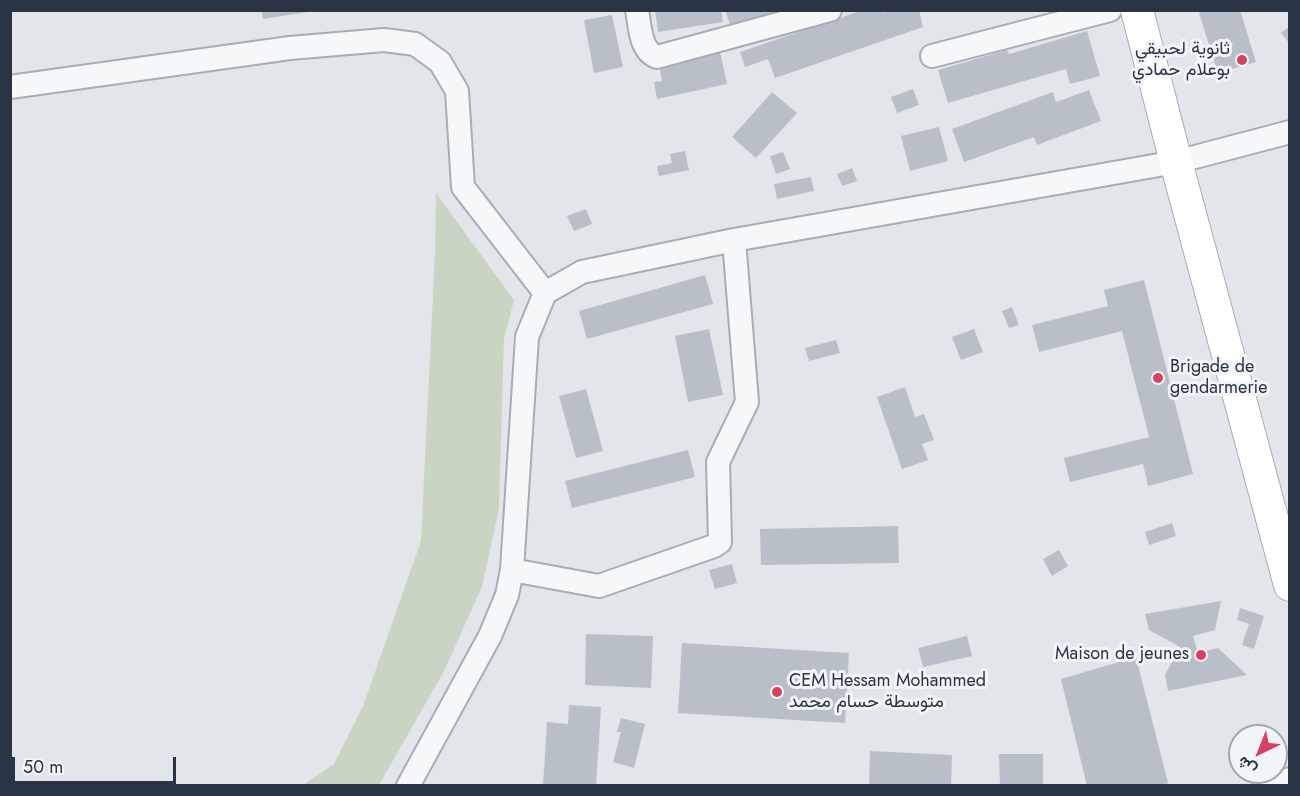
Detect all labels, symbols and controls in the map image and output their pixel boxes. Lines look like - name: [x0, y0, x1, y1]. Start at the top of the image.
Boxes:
- place label: ثانوية لحبيقي بوعلام حمادي: [1132, 39, 1230, 82]
- marker: ثانوية لحبيقي بوعلام حمادي: [1235, 53, 1249, 67]
- place label: Brigade de gendarmerie: [1170, 357, 1268, 400]
- marker: Brigade de gendarmerie: [1151, 371, 1165, 385]
- place label: Maison de jeunes: [1055, 644, 1189, 666]
- marker: Maison de jeunes: [1194, 648, 1208, 662]
- place label: CEM Hessam Mohammed متوسطة حسام محمد: [789, 671, 986, 714]
- marker: CEM Hessam Mohammed متوسطة حسام محمد: [770, 685, 784, 699]
- north arrow: [1228, 724, 1288, 784]
- scale bar: [15, 745, 178, 783]
- text: ش: [1232, 751, 1262, 781]
- text: 50 m: [23, 754, 63, 780]

